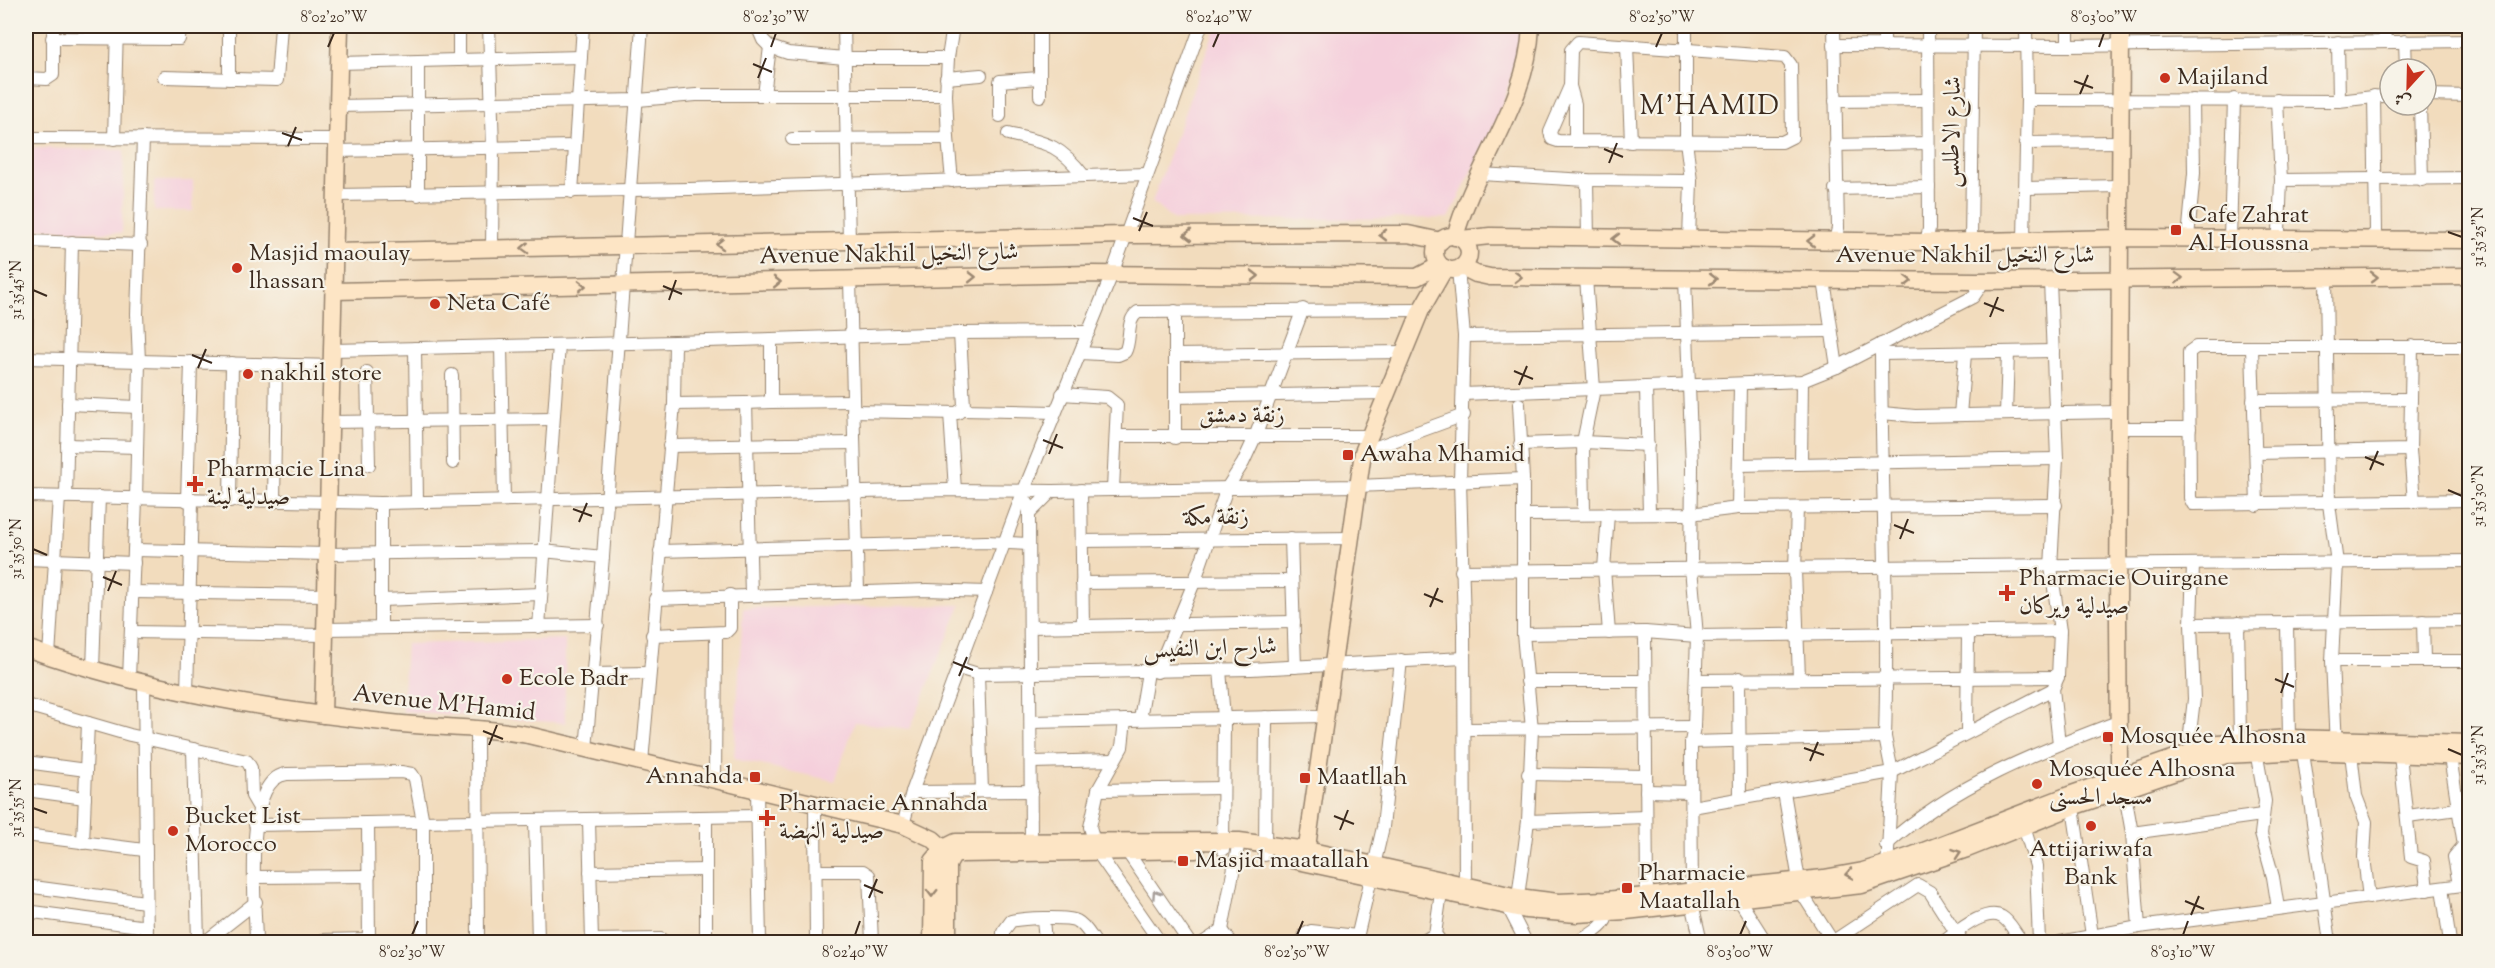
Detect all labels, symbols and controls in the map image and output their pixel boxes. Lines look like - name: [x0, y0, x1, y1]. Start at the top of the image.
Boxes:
- text: 8°02'20"W: [300, 8, 368, 29]
- text: 8°02'30"W: [743, 8, 809, 29]
- text: 8°02'40"W: [1186, 8, 1252, 29]
- text: 8°02'50"W: [1629, 8, 1695, 29]
- text: 8°03'00"W: [2071, 8, 2138, 29]
- north arrow: [2378, 57, 2438, 117]
- place label: Majiland: [2177, 61, 2269, 95]
- marker: Majiland: [2158, 71, 2172, 85]
- street label: شارع الاطلس: [1935, 76, 1972, 188]
- text: ش: [2392, 85, 2415, 112]
- district label: M'HAMID: [1640, 88, 1780, 127]
- place label: Cafe Zahrat Al Houssna: [2188, 199, 2309, 261]
- text: 31°35'25"N: [2469, 207, 2490, 267]
- marker: Cafe Zahrat Al Houssna: [2169, 223, 2183, 237]
- one-way arrow: [1379, 228, 1388, 241]
- one-way arrow: [1184, 229, 1193, 241]
- one-way arrow: [1612, 233, 1621, 245]
- one-way arrow: [1807, 235, 1816, 247]
- street label: Avenue Nakhil شارع النخيل: [759, 236, 1019, 275]
- place label: Masjid maoulay lhassan: [249, 237, 411, 299]
- one-way arrow: [716, 237, 725, 250]
- street label: Avenue Nakhil شارع النخيل: [1835, 239, 2095, 274]
- one-way arrow: [521, 241, 530, 254]
- text: 31°35'45"N: [7, 260, 28, 320]
- marker: Masjid maoulay lhassan: [230, 261, 244, 275]
- one-way arrow: [1250, 270, 1259, 282]
- one-way arrow: [967, 271, 976, 284]
- one-way arrow: [1514, 271, 1523, 283]
- one-way arrow: [2369, 271, 2378, 283]
- one-way arrow: [2175, 272, 2184, 285]
- one-way arrow: [1709, 273, 1718, 285]
- one-way arrow: [1904, 275, 1913, 287]
- one-way arrow: [772, 276, 781, 288]
- one-way arrow: [577, 280, 586, 292]
- place label: Neta Café: [447, 287, 550, 321]
- marker: Neta Café: [428, 297, 442, 311]
- place label: nakhil store: [260, 357, 382, 391]
- marker: nakhil store: [241, 367, 255, 381]
- street label: زنقة دمشق: [1199, 399, 1285, 433]
- place label: Awaha Mhamid: [1360, 438, 1525, 472]
- marker: Awaha Mhamid: [1341, 448, 1355, 462]
- place label: Pharmacie Lina صيدلية لينة: [207, 453, 365, 515]
- text: 31°35'30"N: [2469, 465, 2490, 527]
- marker: Pharmacie Lina صيدلية لينة: [188, 477, 202, 491]
- street label: زنقة مكة: [1182, 500, 1249, 536]
- text: 31°35'50"N: [7, 518, 28, 580]
- place label: Pharmacie Ouirgane صيدلية ويركان: [2019, 562, 2229, 624]
- marker: Pharmacie Ouirgane صيدلية ويركان: [2000, 586, 2014, 600]
- street label: شارح ابن النفيس: [1142, 630, 1278, 670]
- place label: Ecole Badr: [519, 662, 628, 696]
- marker: Ecole Badr: [500, 672, 514, 686]
- street label: Avenue M'Hamid: [351, 677, 538, 731]
- place label: Mosquée Alhosna: [2120, 720, 2307, 754]
- text: 31°35'35"N: [2469, 725, 2490, 785]
- marker: Mosquée Alhosna: [2101, 730, 2115, 744]
- place label: Mosquée Alhosna مسجد الحسنى: [2049, 753, 2236, 815]
- place label: Annahda: [646, 760, 743, 794]
- place label: Maatllah: [1317, 761, 1408, 795]
- marker: Annahda: [748, 770, 762, 784]
- marker: Maatllah: [1298, 771, 1312, 785]
- marker: Mosquée Alhosna مسجد الحسنى: [2030, 777, 2044, 791]
- text: 31°35'55"N: [7, 778, 28, 838]
- place label: Pharmacie Annahda صيدلية النهضة: [779, 787, 988, 849]
- place label: Bucket List Morocco: [185, 800, 301, 862]
- marker: Pharmacie Annahda صيدلية النهضة: [760, 811, 774, 825]
- marker: Attijariwafa Bank: [2084, 819, 2098, 833]
- marker: Bucket List Morocco: [166, 824, 180, 838]
- place label: Attijariwafa Bank: [2029, 833, 2153, 895]
- place label: Masjid maatallah: [1195, 844, 1369, 878]
- one-way arrow: [1951, 848, 1962, 861]
- marker: Masjid maatallah: [1176, 854, 1190, 868]
- place label: Pharmacie Maatallah: [1639, 857, 1746, 919]
- one-way arrow: [1845, 867, 1855, 880]
- marker: Pharmacie Maatallah: [1620, 881, 1634, 895]
- one-way arrow: [925, 889, 938, 898]
- one-way arrow: [1152, 890, 1163, 901]
- text: 8°02'30"W: [379, 943, 445, 964]
- text: 8°02'40"W: [822, 943, 888, 964]
- text: 8°02'50"W: [1264, 943, 1330, 964]
- text: 8°03'00"W: [1707, 943, 1774, 964]
- text: 8°03'10"W: [2151, 943, 2216, 964]

